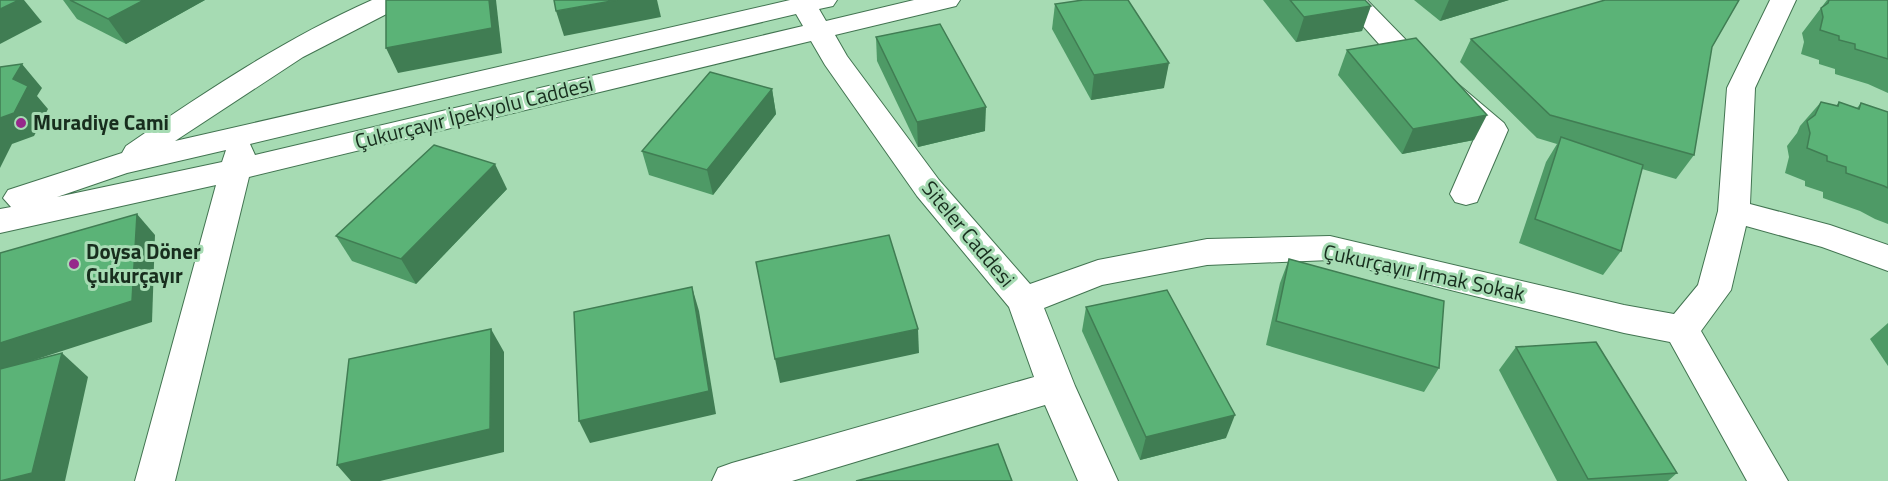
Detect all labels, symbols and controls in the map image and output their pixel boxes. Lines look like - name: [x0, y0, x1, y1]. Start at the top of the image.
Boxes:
- street label: Çukurçayır İpekyolu Caddesi: [351, 67, 596, 157]
- place label: Muradiye Cami: [33, 106, 169, 138]
- marker: Muradiye Cami: [14, 116, 28, 130]
- street label: Siteler Caddesi: [915, 173, 1023, 294]
- place label: Doysa Döner Çukurçayır: [86, 235, 201, 291]
- street label: Çukurçayır Irmak Sokak: [1321, 235, 1528, 309]
- marker: Doysa Döner Çukurçayır: [67, 257, 81, 271]

